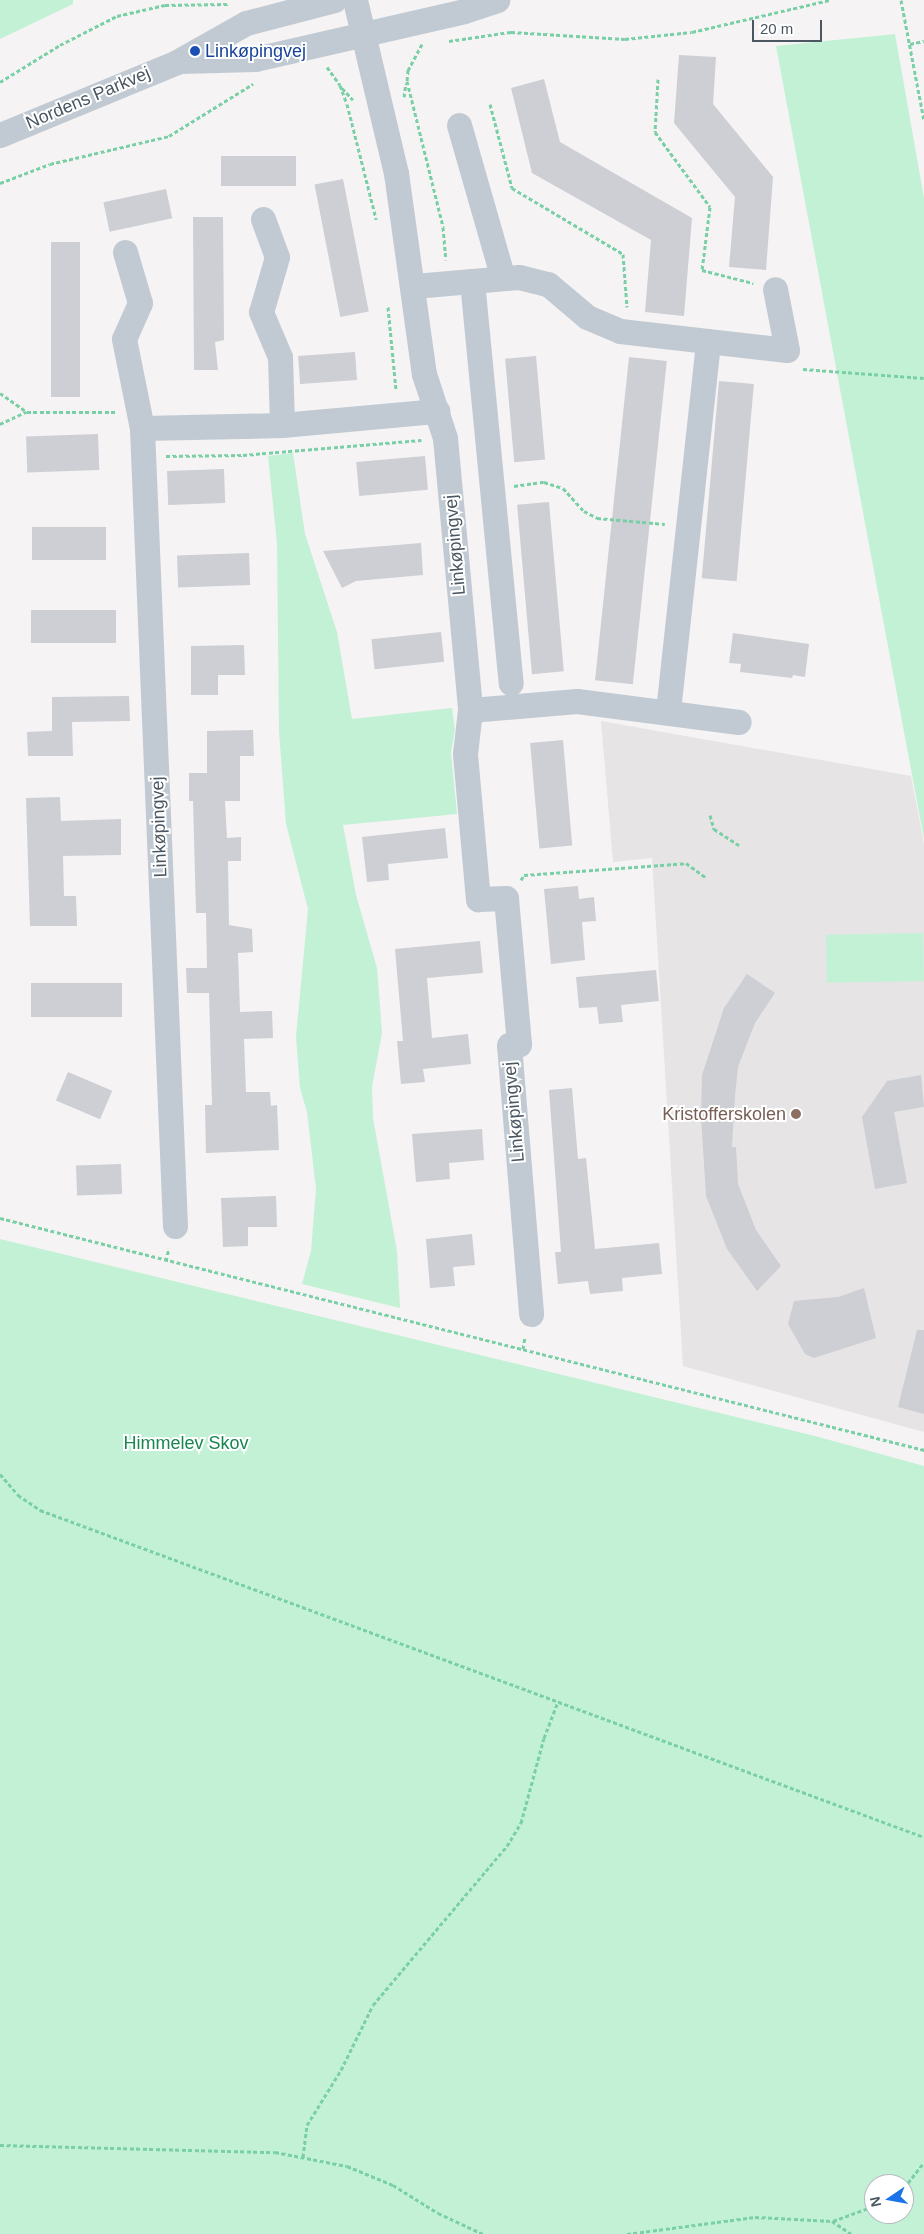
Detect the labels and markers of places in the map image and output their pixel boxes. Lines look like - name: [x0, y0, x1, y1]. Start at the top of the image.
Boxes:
- place label: Linkøpingvej: [205, 40, 306, 62]
- marker: Linkøpingvej: [189, 45, 201, 57]
- place label: Kristofferskolen: [662, 1103, 786, 1125]
- marker: Kristofferskolen: [790, 1108, 802, 1120]

